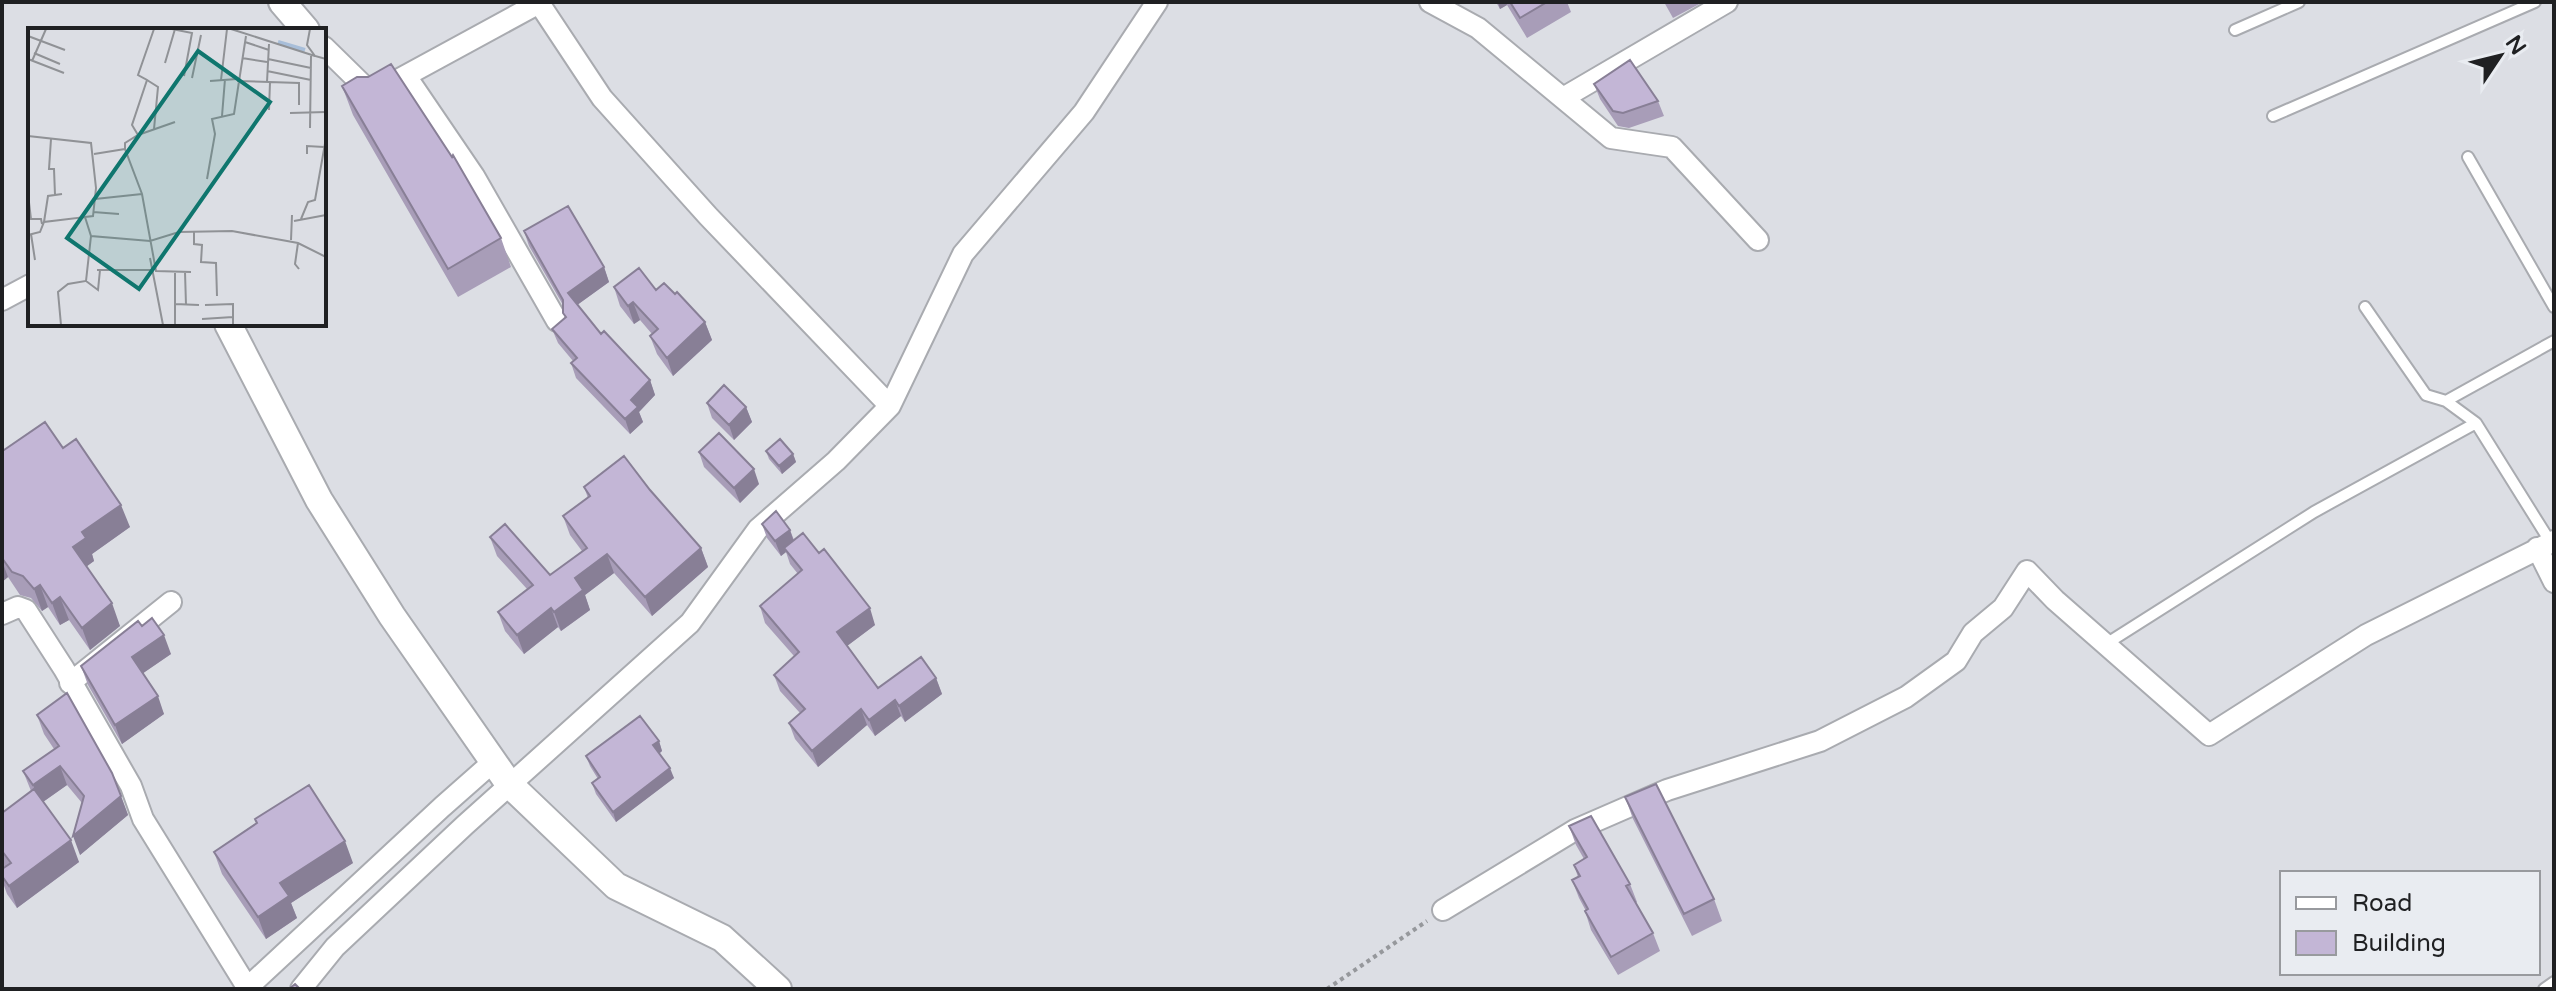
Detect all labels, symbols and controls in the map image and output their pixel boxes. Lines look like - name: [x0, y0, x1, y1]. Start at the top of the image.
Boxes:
- north arrow: [2460, 16, 2540, 96]
- inset map: [28, 28, 326, 326]
- text: N: [2500, 30, 2531, 60]
- legend: [2280, 871, 2540, 975]
- text: Road: [2352, 889, 2412, 918]
- text: Building: [2352, 929, 2446, 958]

